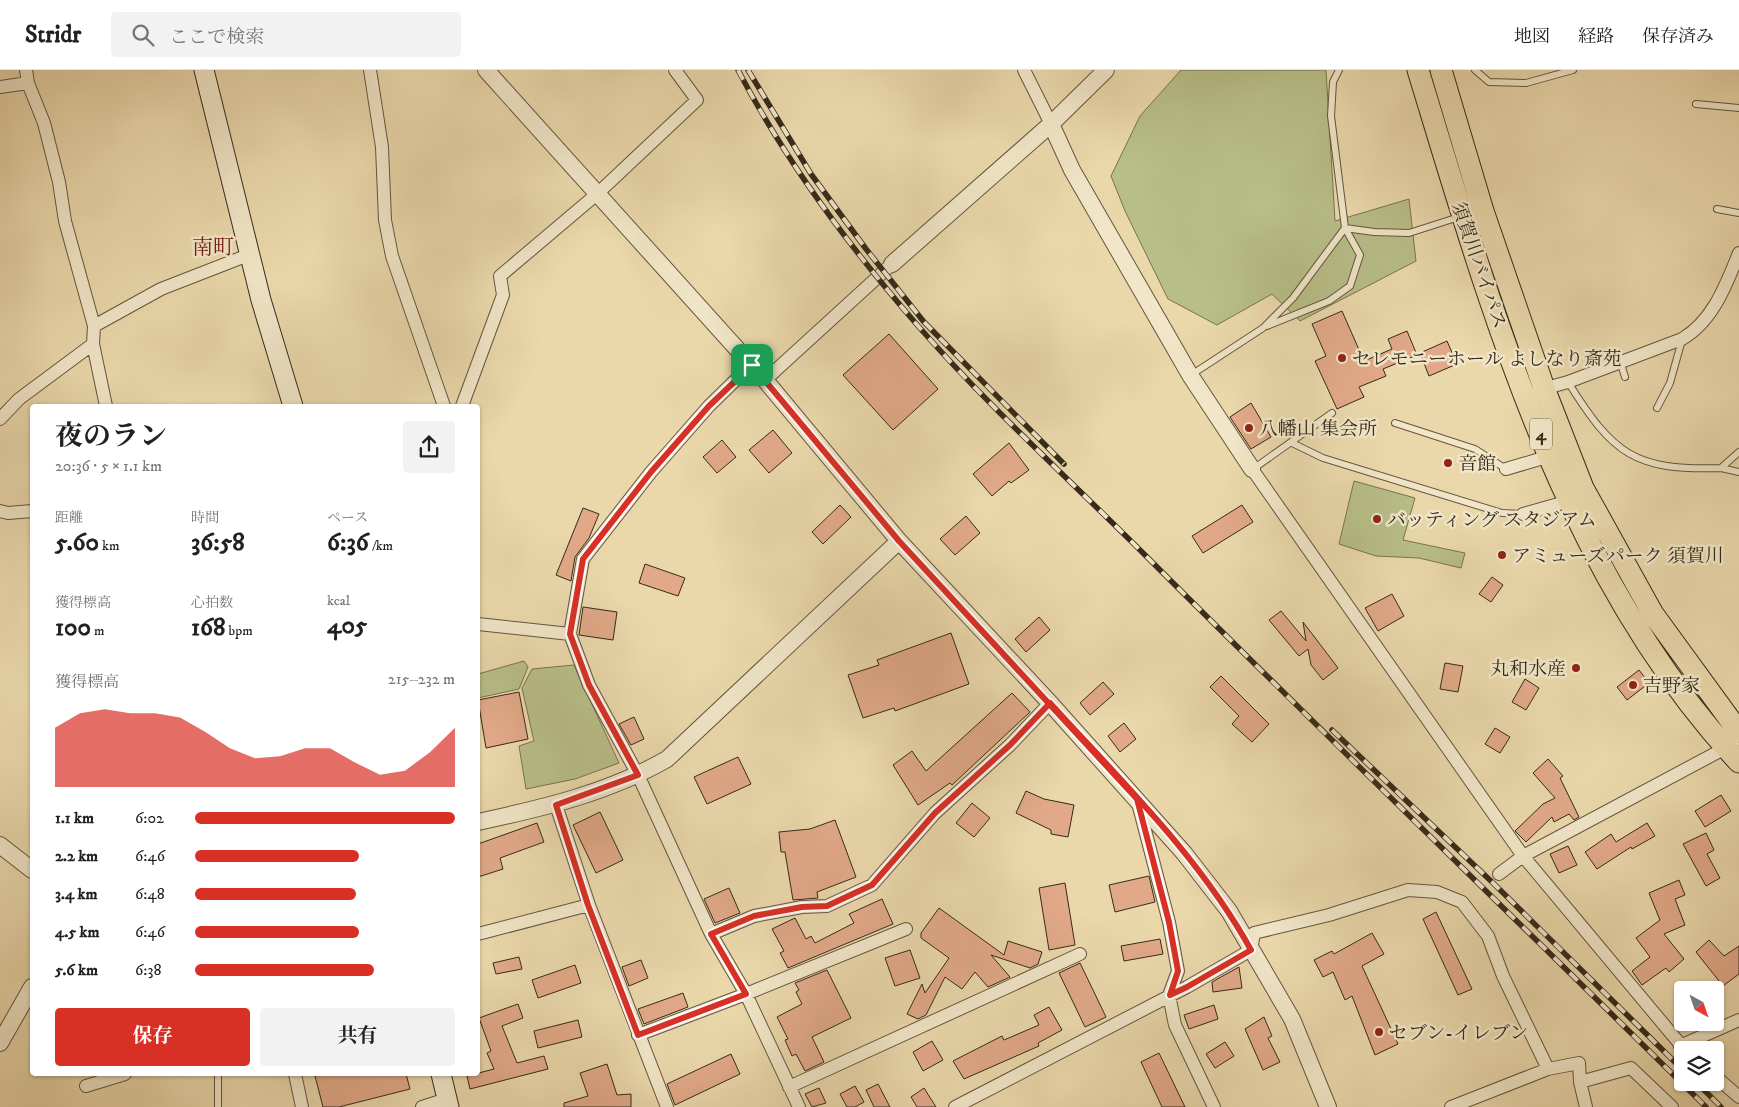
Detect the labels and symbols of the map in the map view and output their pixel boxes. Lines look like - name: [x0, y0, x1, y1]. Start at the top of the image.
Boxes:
- street label: 須賀川バイパス: [1446, 199, 1511, 332]
- district label: 南町: [192, 235, 234, 261]
- pin: [731, 344, 773, 386]
- place label: セレモニーホール よしなり斎苑: [1352, 348, 1622, 371]
- marker: セレモニーホール よしなり斎苑: [1336, 352, 1348, 364]
- place label: 八幡山 集会所: [1259, 418, 1377, 441]
- road number: 4: [1530, 418, 1552, 449]
- marker: 八幡山 集会所: [1243, 422, 1255, 434]
- place label: 音館: [1458, 453, 1496, 476]
- marker: 音館: [1442, 457, 1454, 469]
- place label: バッティング スタジアム: [1387, 509, 1597, 532]
- marker: バッティング スタジアム: [1371, 513, 1383, 525]
- place label: アミューズパーク 須賀川: [1512, 545, 1724, 568]
- marker: アミューズパーク 須賀川: [1496, 549, 1508, 561]
- place label: 丸和水産: [1490, 658, 1566, 681]
- marker: 丸和水産: [1570, 662, 1582, 674]
- place label: 吉野家: [1643, 675, 1700, 698]
- marker: 吉野家: [1627, 679, 1639, 691]
- north arrow: [1674, 981, 1724, 1031]
- place label: セブン-イレブン: [1389, 1022, 1528, 1045]
- marker: セブン-イレブン: [1373, 1026, 1385, 1038]

